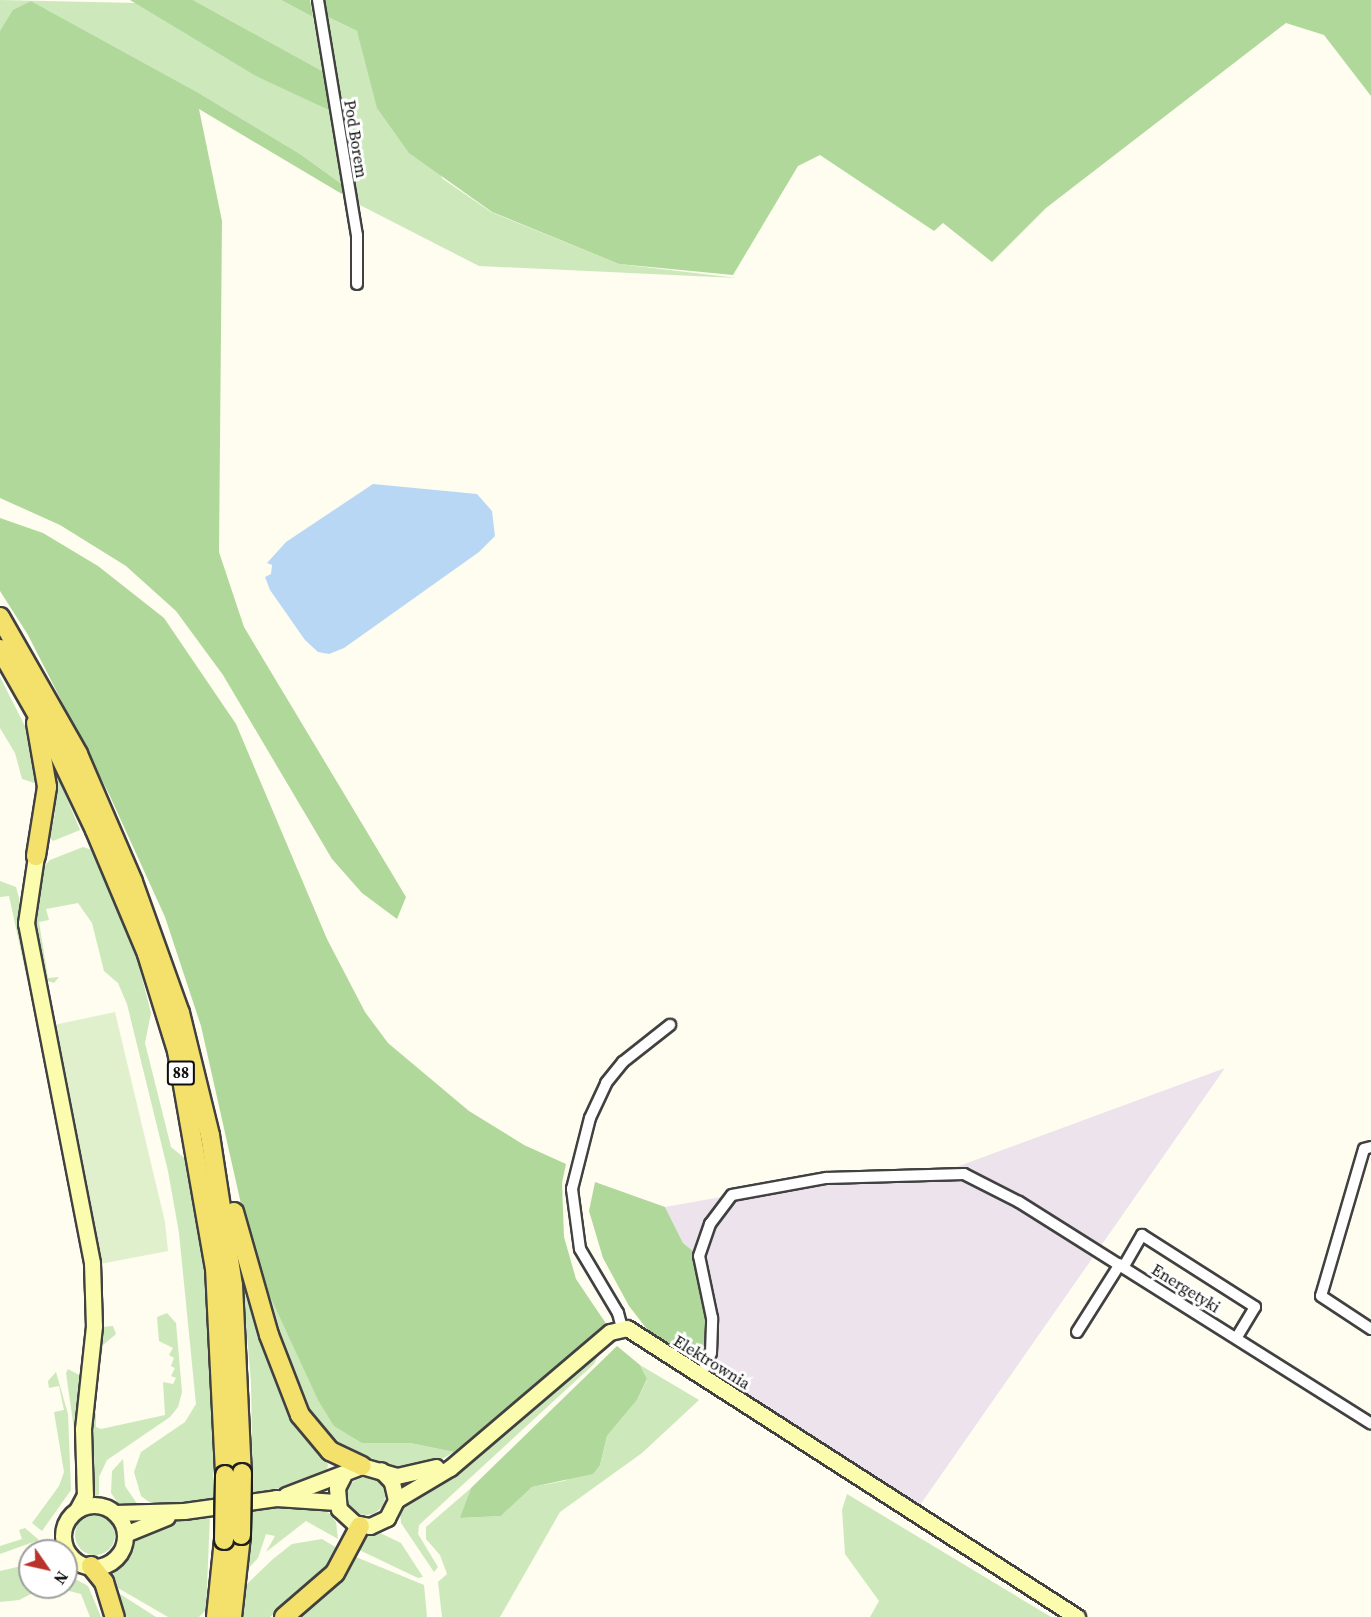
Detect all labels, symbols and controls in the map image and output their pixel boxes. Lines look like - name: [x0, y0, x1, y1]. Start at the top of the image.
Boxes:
- street label: Pod Borem: [340, 99, 372, 179]
- road number: 88: [166, 1061, 196, 1085]
- street label: Energetyki: [1148, 1259, 1224, 1317]
- street label: Elektrownia: [670, 1331, 754, 1393]
- north arrow: [18, 1539, 78, 1599]
- text: N: [49, 1567, 74, 1589]

